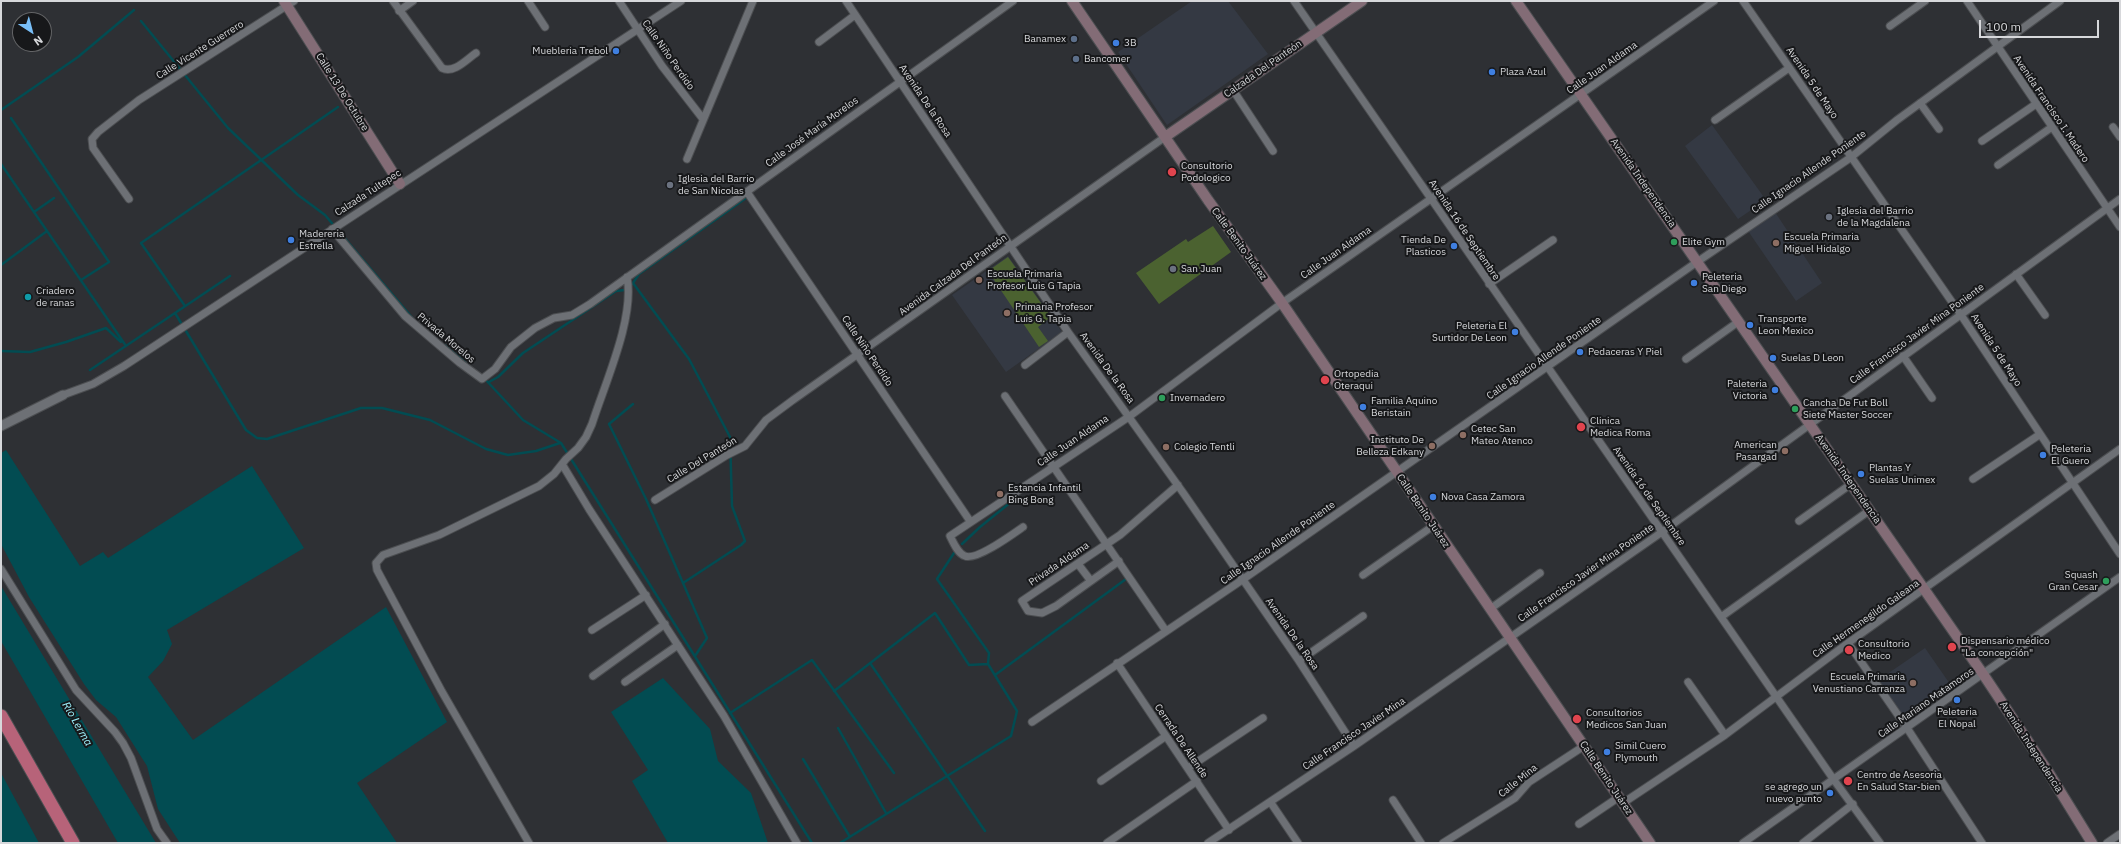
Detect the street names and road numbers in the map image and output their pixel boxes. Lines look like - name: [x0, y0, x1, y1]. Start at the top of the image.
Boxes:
- street label: Calle Vicente Guerrero: [154, 18, 246, 82]
- street label: Calle Niño Perdido: [639, 18, 697, 92]
- street label: Calzada Del Panteón: [1222, 38, 1304, 100]
- street label: Calle Juan Aldama: [1564, 39, 1640, 97]
- street label: Avenida 5 de Mayo: [1783, 45, 1841, 121]
- street label: Calle 13 De Octubre: [313, 51, 371, 133]
- street label: Avenida Francisco I. Madero: [2011, 53, 2091, 165]
- street label: Avenida De la Rosa: [896, 62, 954, 140]
- street label: Calle José María Morelos: [763, 94, 861, 170]
- street label: Calle Ignacio Allende Poniente: [1749, 128, 1869, 216]
- street label: Avenida Independencia: [1608, 136, 1678, 230]
- street label: Calzada Tultepec: [333, 167, 403, 219]
- street label: Avenida 16 de Septiembre: [1426, 178, 1502, 282]
- street label: Calle Benito Juárez: [1209, 206, 1269, 282]
- street label: Calle Juan Aldama: [1298, 224, 1374, 282]
- street label: Avenida Calzada Del Panteón: [897, 232, 1009, 318]
- street label: Calle Francisco Javier Mina Poniente: [1847, 281, 1987, 387]
- street label: Privada Morelos: [415, 310, 477, 366]
- street label: Avenida 5 de Mayo: [1968, 311, 2024, 389]
- street label: Calle Niño Perdido: [839, 313, 895, 389]
- street label: Calle Ignacio Allende Poniente: [1484, 314, 1604, 402]
- street label: Avenida De la Rosa: [1077, 330, 1137, 406]
- street label: Calle Juan Aldama: [1035, 413, 1111, 469]
- street label: Avenida Independencia: [1813, 432, 1883, 526]
- street label: Calle Del Panteón: [665, 434, 739, 486]
- street label: Avenida 16 de Septiembre: [1610, 444, 1688, 548]
- street label: Calle Benito Juárez: [1394, 472, 1452, 550]
- street label: Calle Ignacio Allende Poniente: [1218, 499, 1338, 587]
- street label: Calle Francisco Javier Mina Poniente: [1516, 521, 1656, 625]
- street label: Privada Aldama: [1027, 539, 1091, 589]
- street label: Calle Hermenegildo Galeana: [1810, 578, 1922, 660]
- street label: Avenida De la Rosa: [1263, 596, 1321, 672]
- street label: Calle Mariano Matamoros: [1876, 665, 1976, 741]
- street label: Calle Francisco Javier Mina: [1300, 695, 1408, 773]
- street label: Avenida Independencia: [1997, 699, 2065, 795]
- street label: Cerrada De Allende: [1152, 702, 1210, 780]
- street label: Calle Benito Juárez: [1577, 739, 1635, 817]
- street label: Calle Mina: [1496, 762, 1540, 800]

